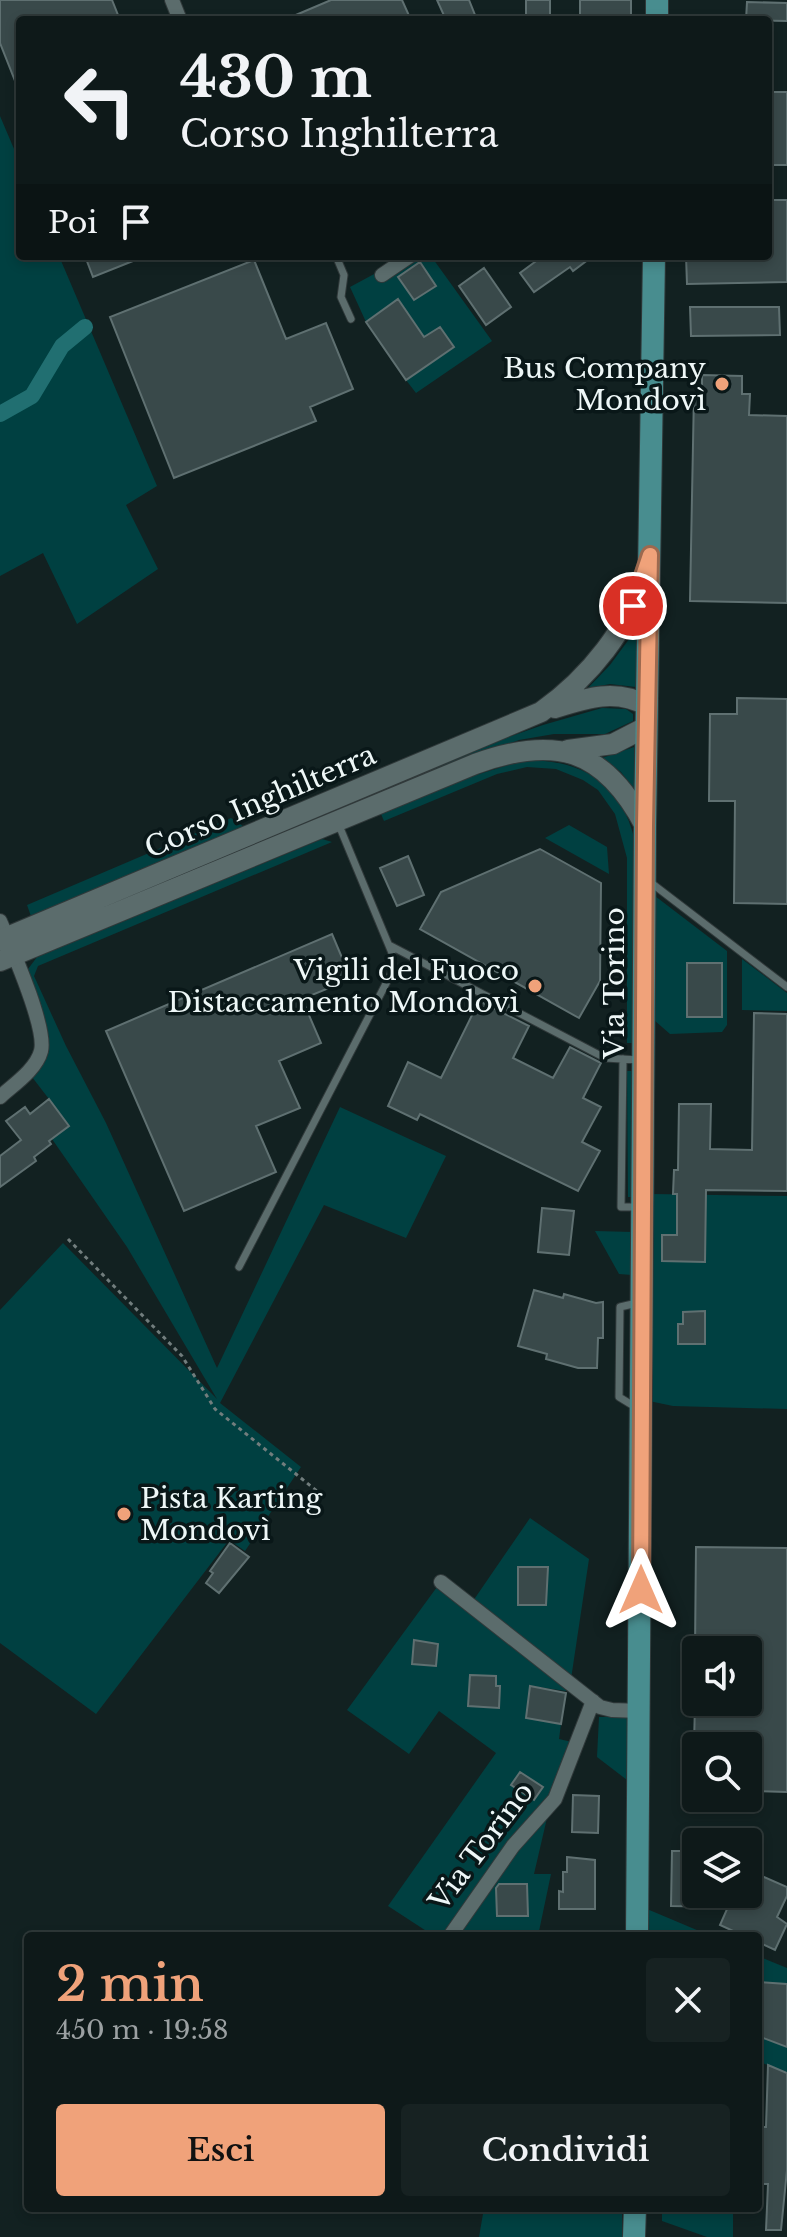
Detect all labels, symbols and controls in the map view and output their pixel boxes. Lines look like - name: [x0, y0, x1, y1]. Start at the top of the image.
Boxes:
- text: 430 m: [180, 43, 372, 112]
- icon: left: [48, 48, 152, 152]
- text: Corso Inghilterra: [180, 112, 498, 157]
- icon: arrive: [114, 200, 158, 244]
- text: Poi: [48, 204, 98, 241]
- place label: Bus Company Mondovì: [503, 351, 706, 418]
- marker: Bus Company Mondovì: [713, 375, 731, 393]
- pin: [599, 572, 667, 640]
- icon: arrive: [611, 584, 655, 628]
- street label: Corso Inghilterra: [139, 737, 381, 866]
- street label: Via Torino: [597, 907, 632, 1060]
- place label: Vigili del Fuoco Distaccamento Mondovì: [167, 953, 519, 1020]
- marker: Vigili del Fuoco Distaccamento Mondovì: [526, 977, 544, 995]
- place label: Pista Karting Mondovì: [140, 1481, 323, 1548]
- marker: Pista Karting Mondovì: [115, 1505, 133, 1523]
- position arrow: [599, 1548, 683, 1632]
- map controls: [682, 1636, 762, 1908]
- button: sound: [682, 1636, 762, 1716]
- button: search: [682, 1732, 762, 1812]
- street label: Via Torino: [421, 1775, 541, 1918]
- button: layers: [682, 1828, 762, 1908]
- text: 2 min: [56, 1954, 204, 2014]
- button: close: [646, 1958, 730, 2042]
- text: 450 m · 19:58: [56, 2014, 228, 2046]
- button: Esci: [56, 2104, 385, 2196]
- button: Condividi: [401, 2104, 730, 2196]

